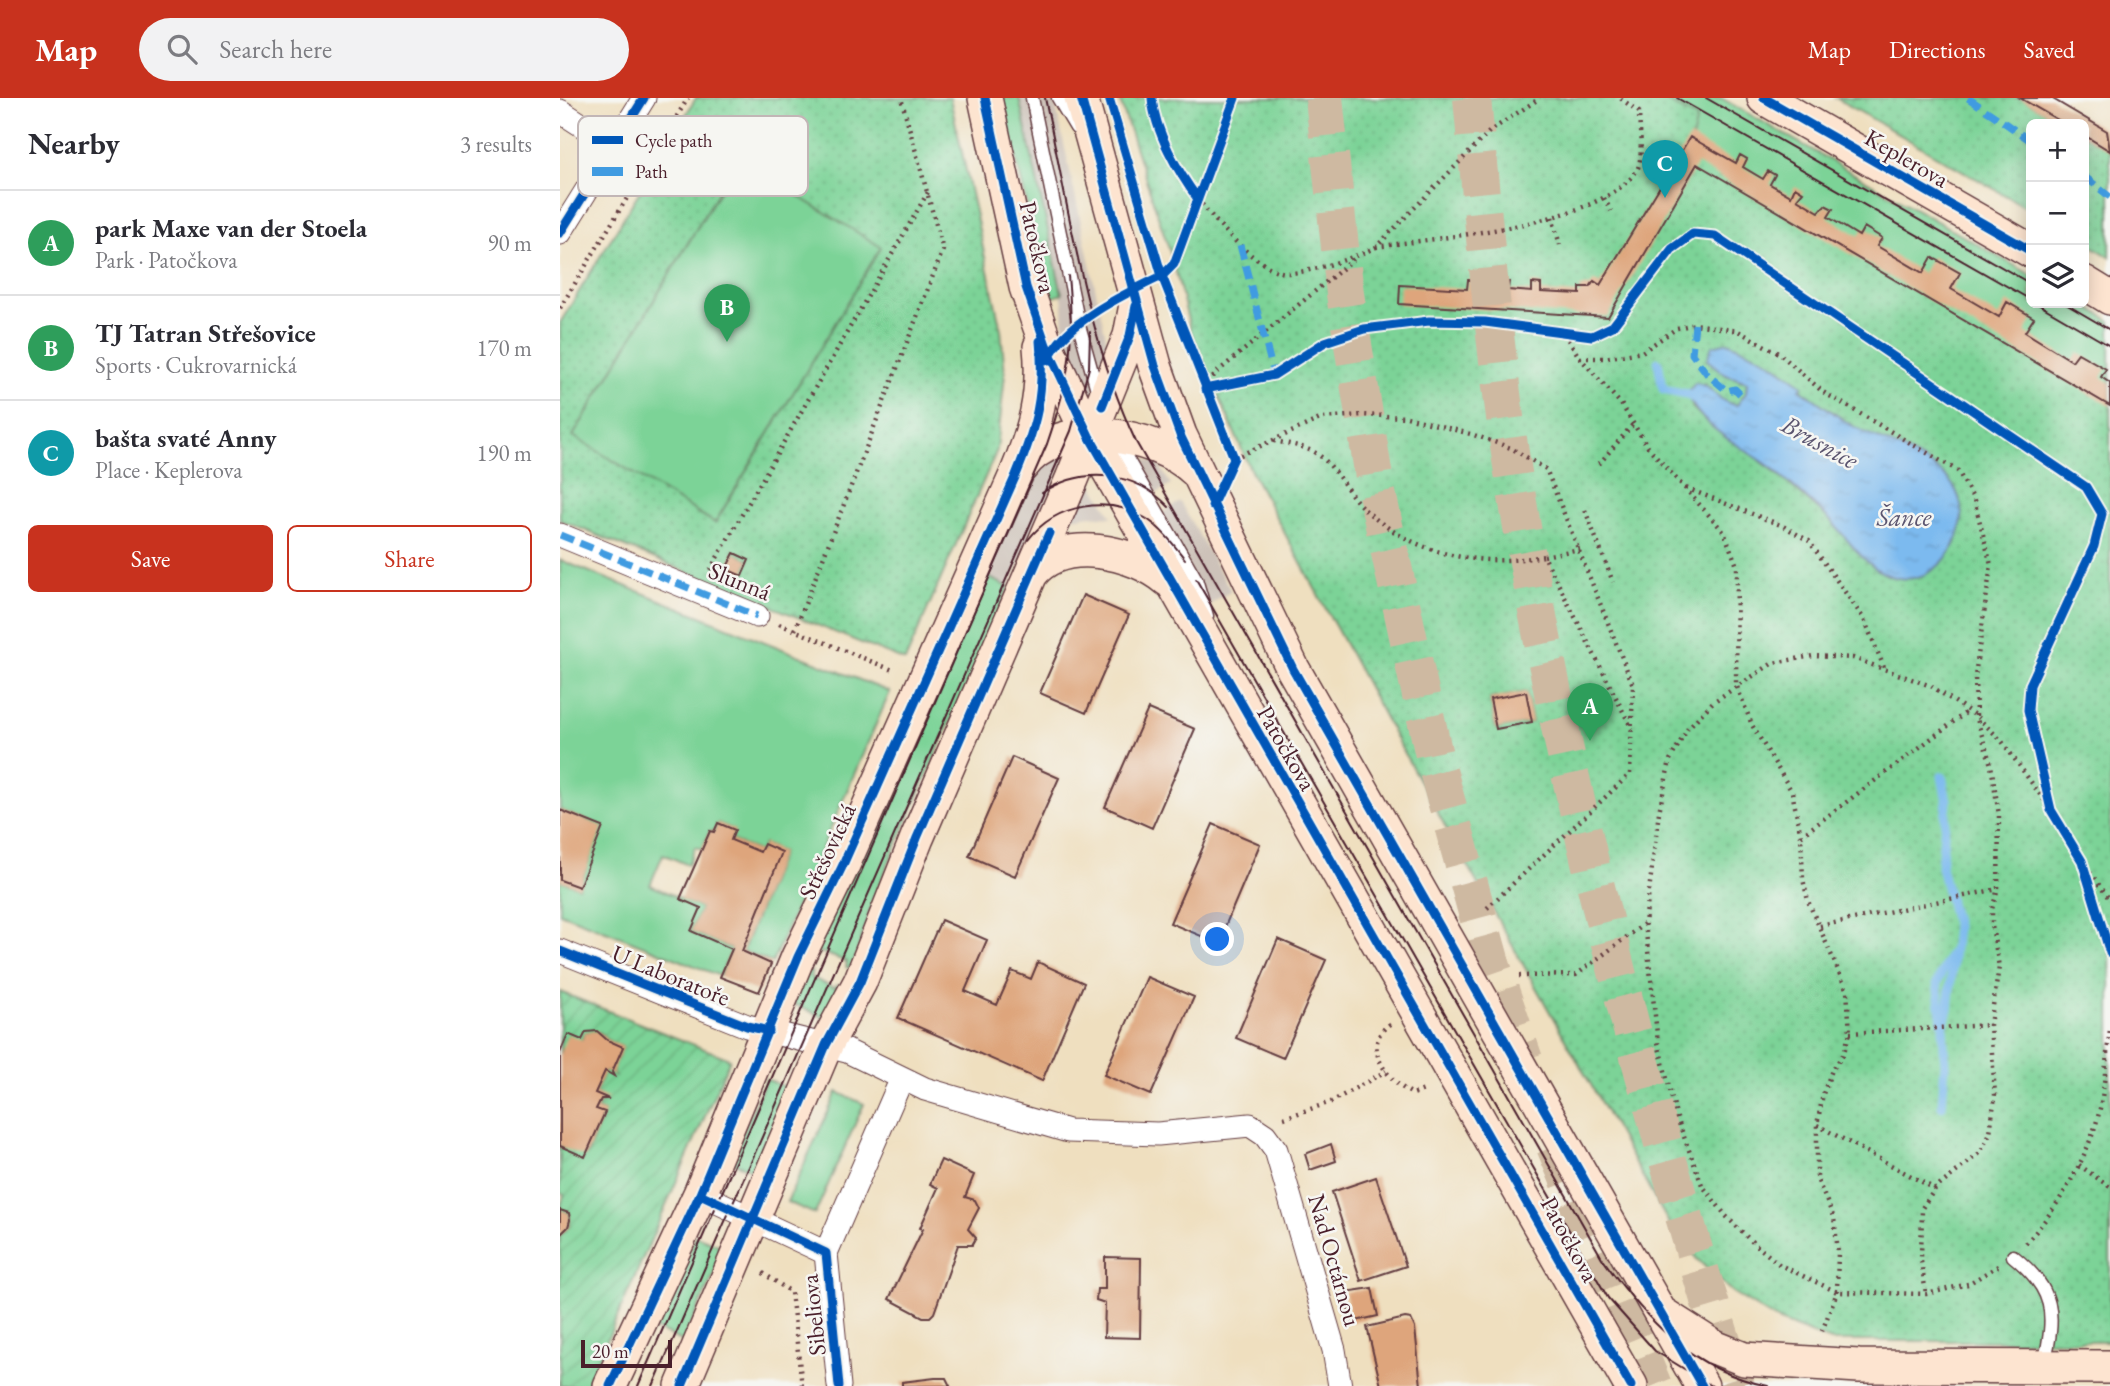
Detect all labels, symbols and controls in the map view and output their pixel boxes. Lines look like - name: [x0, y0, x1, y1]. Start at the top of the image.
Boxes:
- search box: [139, 18, 629, 81]
- text: Map: [35, 28, 97, 71]
- icon: search: [163, 30, 201, 68]
- text: Search here: [219, 32, 332, 66]
- text: Map: [1808, 34, 1851, 65]
- text: Directions: [1889, 34, 1986, 65]
- text: Saved: [2024, 34, 2075, 65]
- legend: [578, 116, 808, 196]
- map controls: [2026, 119, 2089, 308]
- button: +: [2026, 119, 2089, 182]
- street label: Keplerova: [1859, 122, 1955, 195]
- text: Nearby: [28, 124, 120, 163]
- text: Cycle path: [635, 128, 713, 153]
- text: 3 results: [460, 129, 532, 159]
- pin: C: [1642, 140, 1688, 198]
- text: Path: [635, 159, 668, 184]
- button: −: [2026, 182, 2089, 245]
- street label: Patočkova: [1012, 198, 1064, 296]
- text: park Maxe van der Stoela: [95, 211, 367, 245]
- text: A: [43, 228, 59, 258]
- text: 90 m: [487, 228, 532, 258]
- text: Park · Patočkova: [95, 245, 237, 275]
- button: layers: [2026, 245, 2089, 308]
- pin: B: [704, 284, 750, 342]
- text: TJ Tatran Střešovice: [95, 316, 316, 350]
- text: B: [44, 333, 58, 363]
- text: 170 m: [476, 333, 532, 363]
- text: Sports · Cukrovarnická: [95, 350, 297, 380]
- water label: Brusnice: [1775, 407, 1865, 477]
- text: bašta svaté Anny: [95, 421, 276, 455]
- text: C: [43, 438, 59, 468]
- text: 190 m: [476, 438, 532, 468]
- text: Place · Keplerova: [95, 455, 242, 485]
- water label: Šance: [1876, 500, 1932, 534]
- button: Save: [28, 525, 273, 592]
- button: Share: [287, 525, 532, 592]
- street label: Slunná: [704, 555, 776, 608]
- pin: A: [1567, 683, 1613, 741]
- street label: Patočkova: [1250, 700, 1324, 797]
- street label: Střešovická: [791, 798, 863, 904]
- your location: [1200, 922, 1234, 956]
- street label: U Laboratoře: [607, 937, 735, 1013]
- street label: Nad Octárnou: [1301, 1190, 1369, 1330]
- street label: Patočkova: [1534, 1191, 1606, 1288]
- street label: Sibeliova: [793, 1272, 833, 1357]
- scale bar: [581, 1337, 672, 1369]
- text: 20 m: [592, 1339, 629, 1364]

